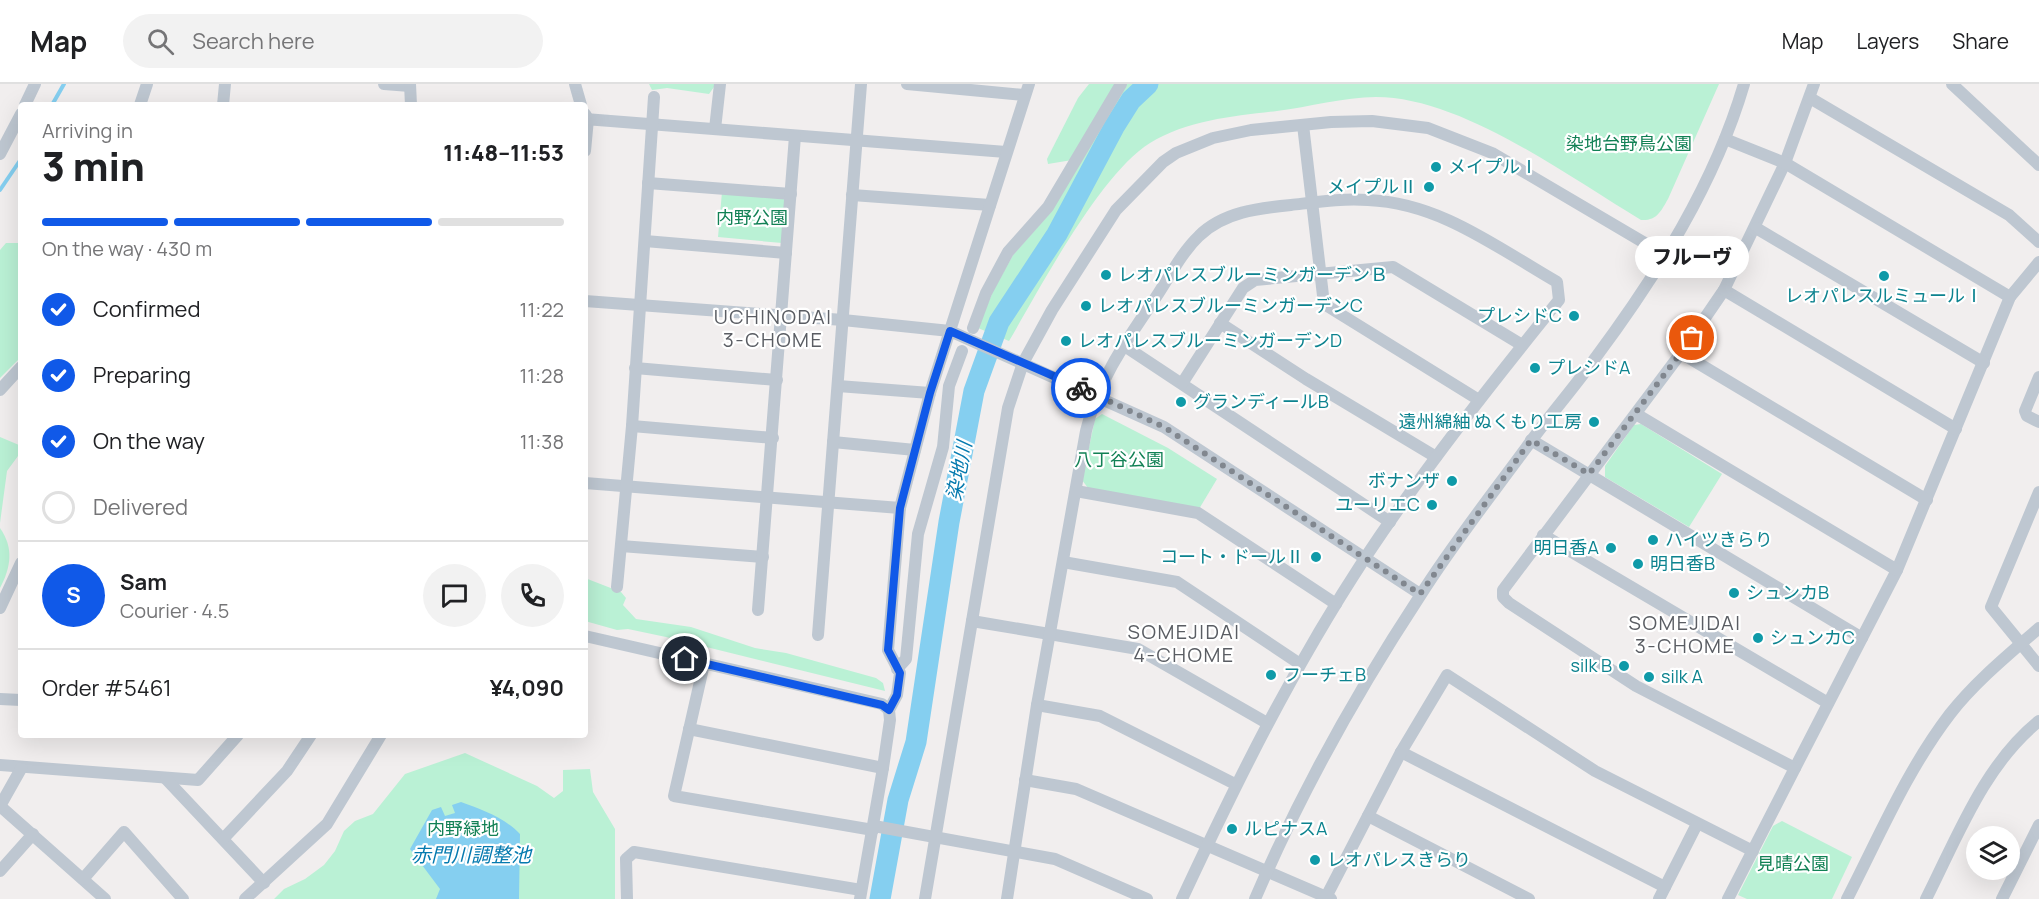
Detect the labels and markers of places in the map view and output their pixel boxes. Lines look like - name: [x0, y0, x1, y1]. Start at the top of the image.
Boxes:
- place label: メイプルⅠ: [1448, 154, 1538, 178]
- marker: メイプルⅠ: [1429, 160, 1443, 174]
- place label: メイプルⅡ: [1327, 174, 1417, 198]
- marker: メイプルⅡ: [1422, 180, 1436, 194]
- callout: フルーヴ: [1635, 236, 1749, 278]
- place label: レオパレスブルーミンガーデンＢ: [1118, 262, 1388, 286]
- marker: レオパレスブルーミンガーデンＢ: [1099, 268, 1113, 282]
- marker: レオパレスルミュールⅠ: [1877, 269, 1891, 283]
- place label: レオパレスルミュールⅠ: [1785, 283, 1983, 307]
- place label: レオパレスブルーミンガーデンC: [1098, 293, 1363, 317]
- marker: レオパレスブルーミンガーデンC: [1079, 299, 1093, 313]
- place label: プレシドC: [1477, 303, 1562, 327]
- marker: プレシドC: [1567, 309, 1581, 323]
- pin: [1666, 312, 1717, 363]
- place label: レオパレスブルーミンガーデンD: [1078, 328, 1342, 352]
- marker: レオパレスブルーミンガーデンD: [1059, 334, 1073, 348]
- place label: プレシドA: [1547, 355, 1631, 379]
- marker: プレシドA: [1528, 361, 1542, 375]
- place label: グランディールB: [1193, 389, 1329, 413]
- marker: グランディールB: [1174, 395, 1188, 409]
- place label: 遠州綿紬 ぬくもり工房: [1398, 409, 1582, 433]
- marker: 遠州綿紬 ぬくもり工房: [1587, 415, 1601, 429]
- place label: ボナンザ: [1368, 468, 1440, 492]
- marker: ボナンザ: [1445, 474, 1459, 488]
- place label: ユーリエC: [1335, 492, 1420, 516]
- marker: ユーリエC: [1425, 498, 1439, 512]
- place label: ハイツきらり: [1665, 527, 1773, 551]
- marker: ハイツきらり: [1646, 533, 1660, 547]
- place label: 明日香A: [1534, 535, 1600, 559]
- marker: 明日香A: [1604, 541, 1618, 555]
- place label: コート・ドールⅡ: [1160, 544, 1304, 568]
- marker: コート・ドールⅡ: [1309, 550, 1323, 564]
- place label: 明日香B: [1650, 551, 1715, 575]
- marker: 明日香B: [1631, 557, 1645, 571]
- place label: シュンカB: [1746, 580, 1829, 604]
- marker: シュンカB: [1727, 586, 1741, 600]
- place label: シュンカC: [1770, 625, 1855, 649]
- marker: シュンカC: [1751, 631, 1765, 645]
- pin: [659, 633, 710, 684]
- place label: silk B: [1571, 653, 1612, 677]
- marker: silk B: [1617, 659, 1631, 673]
- place label: フーチェB: [1283, 662, 1366, 686]
- place label: silk A: [1661, 664, 1703, 688]
- marker: フーチェB: [1264, 668, 1278, 682]
- marker: silk A: [1642, 670, 1656, 684]
- place label: ルピナスA: [1244, 816, 1328, 840]
- marker: ルピナスA: [1225, 822, 1239, 836]
- place label: レオパレスきらり: [1327, 847, 1471, 871]
- marker: レオパレスきらり: [1308, 853, 1322, 867]

